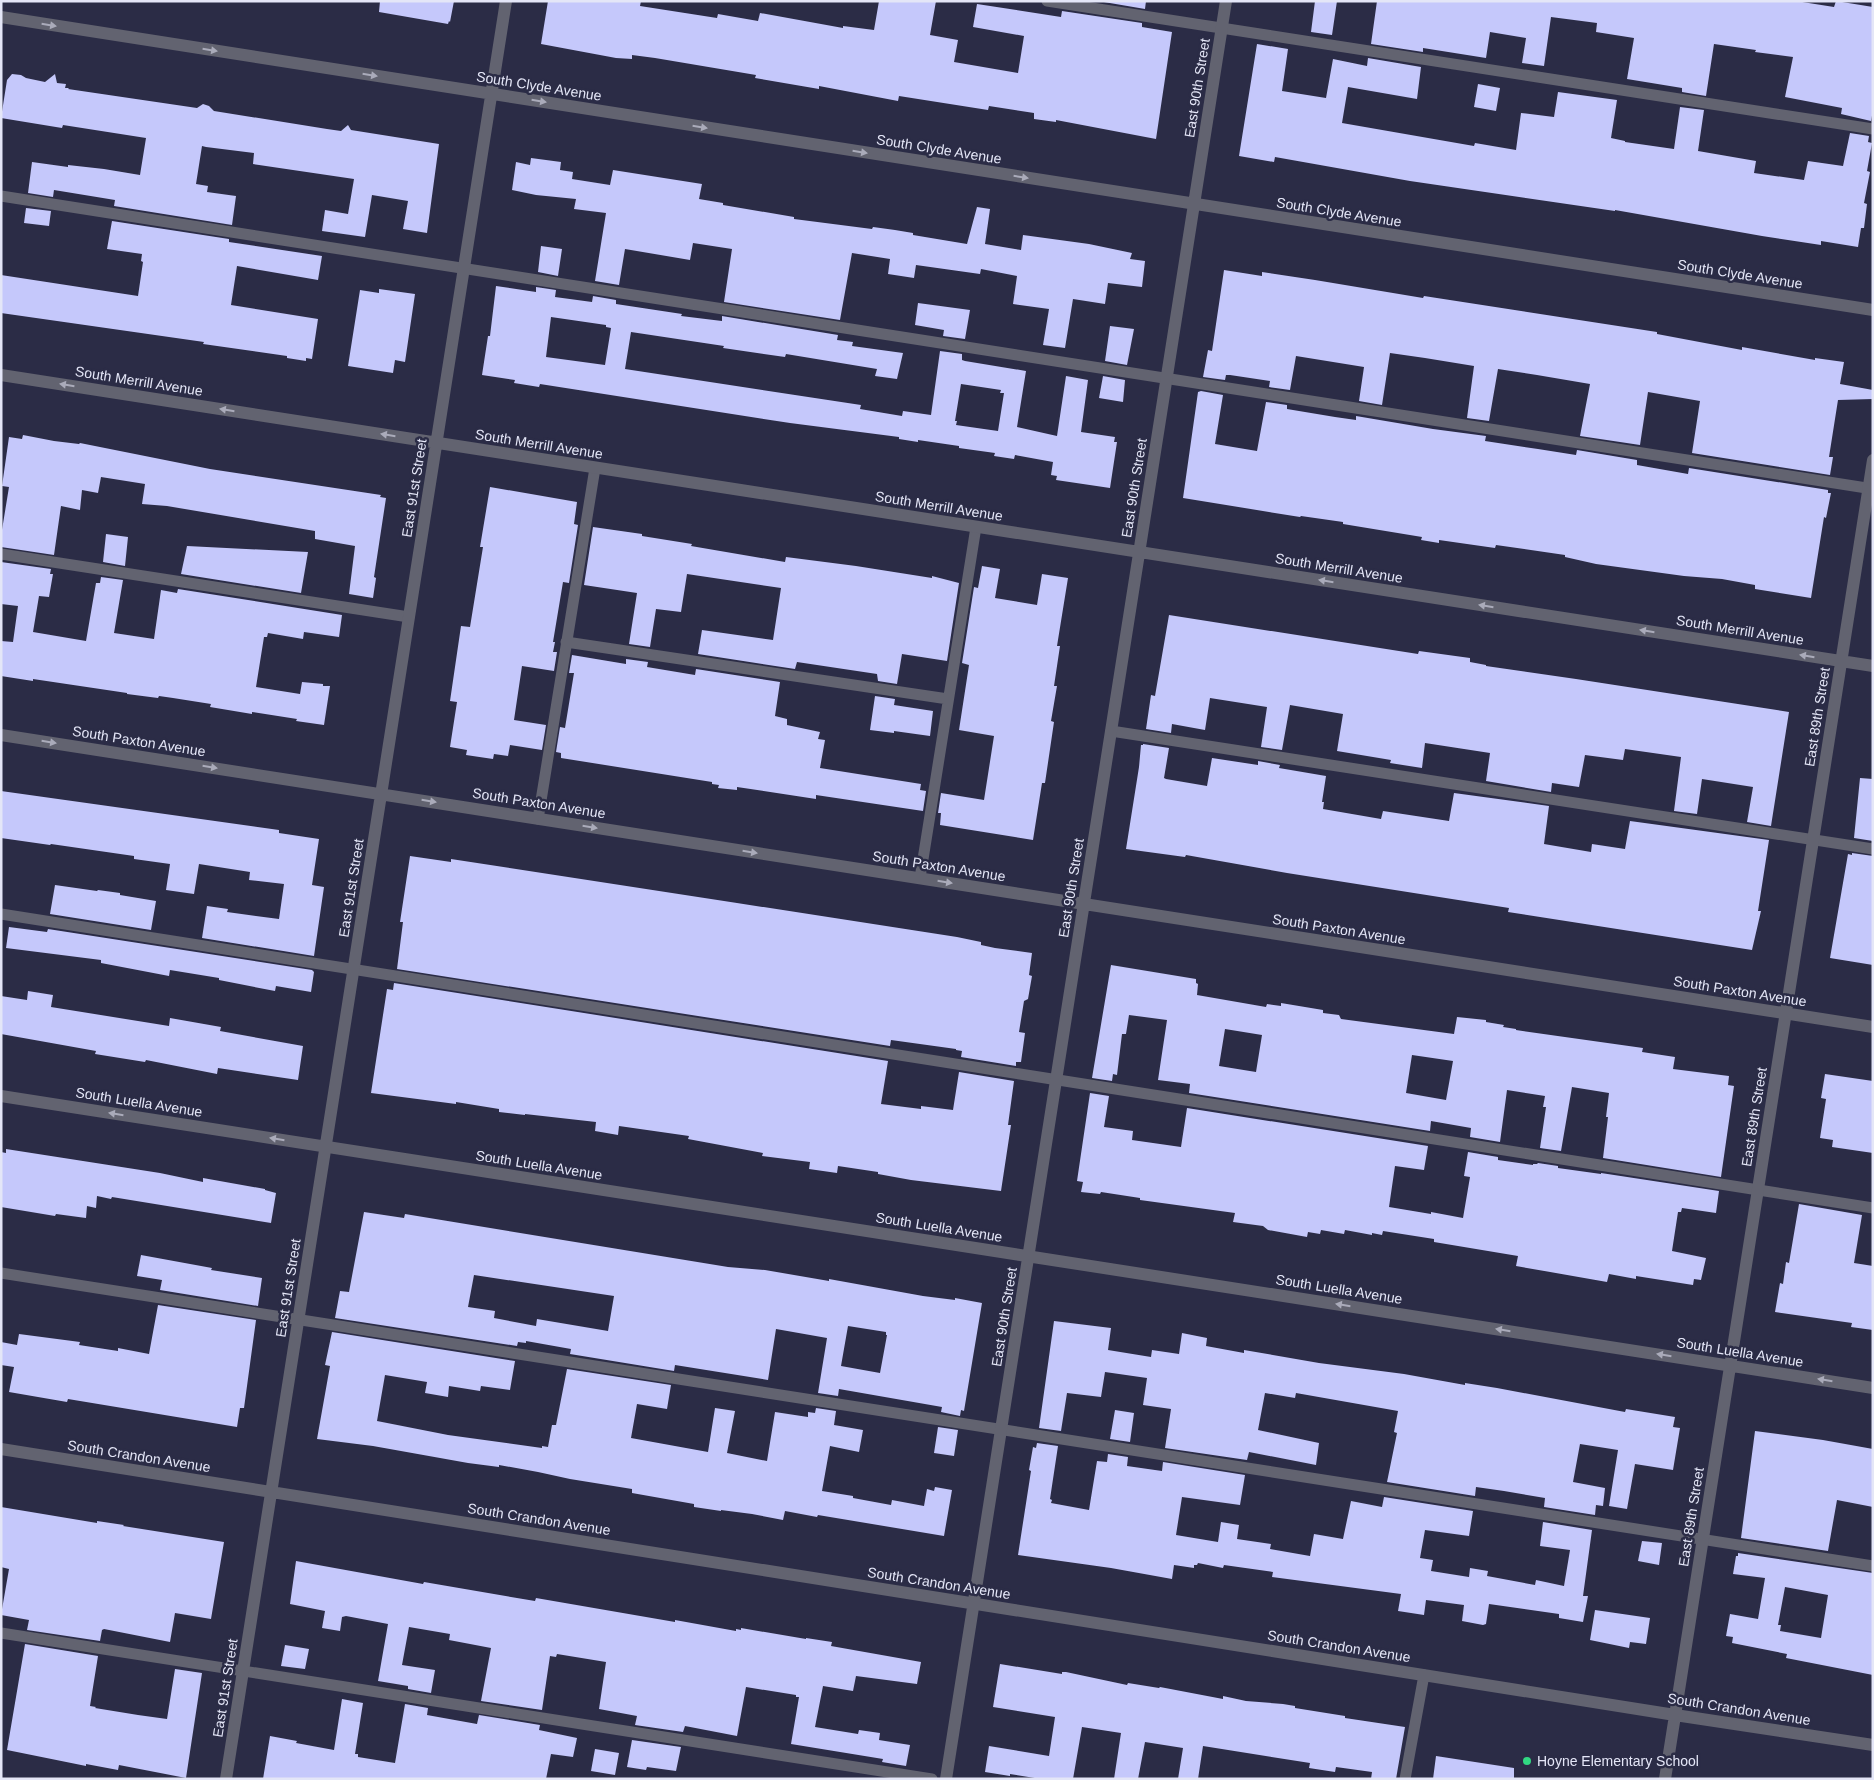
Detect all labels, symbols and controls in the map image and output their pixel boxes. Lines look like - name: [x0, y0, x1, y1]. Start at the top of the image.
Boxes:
- one-way arrow: [42, 21, 58, 29]
- street label: East 90th Street: [1181, 37, 1213, 139]
- one-way arrow: [202, 46, 218, 54]
- street label: South Clyde Avenue: [475, 68, 603, 104]
- one-way arrow: [363, 71, 379, 79]
- one-way arrow: [532, 98, 548, 106]
- one-way arrow: [692, 123, 708, 131]
- street label: South Clyde Avenue: [875, 131, 1003, 167]
- one-way arrow: [853, 148, 869, 156]
- one-way arrow: [1013, 173, 1029, 181]
- street label: South Clyde Avenue: [1275, 194, 1403, 230]
- street label: South Clyde Avenue: [1676, 256, 1804, 292]
- street label: South Merrill Avenue: [74, 363, 204, 399]
- one-way arrow: [59, 381, 75, 389]
- one-way arrow: [219, 406, 235, 414]
- street label: South Merrill Avenue: [474, 426, 604, 462]
- one-way arrow: [380, 431, 396, 439]
- street label: East 91st Street: [398, 437, 430, 538]
- street label: East 90th Street: [1118, 437, 1150, 539]
- street label: South Merrill Avenue: [874, 488, 1004, 524]
- street label: South Merrill Avenue: [1274, 550, 1404, 586]
- one-way arrow: [1317, 577, 1333, 585]
- one-way arrow: [1478, 602, 1494, 610]
- street label: South Merrill Avenue: [1675, 612, 1805, 648]
- one-way arrow: [1638, 627, 1654, 635]
- one-way arrow: [1799, 651, 1815, 659]
- street label: East 89th Street: [1801, 666, 1833, 768]
- street label: South Paxton Avenue: [71, 723, 207, 759]
- one-way arrow: [42, 739, 58, 747]
- one-way arrow: [202, 764, 218, 772]
- street label: South Paxton Avenue: [471, 785, 607, 821]
- one-way arrow: [422, 798, 438, 806]
- one-way arrow: [582, 823, 598, 831]
- street label: East 91st Street: [335, 837, 367, 938]
- street label: East 90th Street: [1055, 837, 1087, 939]
- one-way arrow: [743, 848, 759, 856]
- street label: South Paxton Avenue: [871, 848, 1007, 884]
- one-way arrow: [938, 878, 954, 886]
- street label: South Paxton Avenue: [1271, 911, 1407, 947]
- street label: South Paxton Avenue: [1672, 973, 1808, 1009]
- street label: East 89th Street: [1738, 1066, 1770, 1168]
- street label: South Luella Avenue: [74, 1084, 204, 1120]
- one-way arrow: [108, 1110, 124, 1118]
- one-way arrow: [269, 1135, 285, 1143]
- street label: South Luella Avenue: [474, 1147, 604, 1183]
- street label: South Luella Avenue: [874, 1209, 1004, 1245]
- street label: East 91st Street: [272, 1237, 304, 1338]
- street label: East 90th Street: [988, 1266, 1020, 1368]
- street label: South Luella Avenue: [1274, 1271, 1404, 1307]
- one-way arrow: [1335, 1301, 1351, 1309]
- one-way arrow: [1495, 1326, 1511, 1334]
- street label: South Luella Avenue: [1675, 1334, 1805, 1370]
- one-way arrow: [1656, 1351, 1672, 1359]
- one-way arrow: [1816, 1376, 1832, 1384]
- street label: South Crandon Avenue: [66, 1437, 212, 1475]
- street label: East 89th Street: [1675, 1466, 1707, 1568]
- street label: South Crandon Avenue: [466, 1500, 612, 1538]
- street label: South Crandon Avenue: [866, 1564, 1012, 1602]
- street label: South Crandon Avenue: [1266, 1627, 1412, 1665]
- street label: East 91st Street: [209, 1637, 241, 1738]
- street label: South Crandon Avenue: [1666, 1690, 1812, 1728]
- place label: Hoyne Elementary School: [1537, 1753, 1699, 1769]
- marker: Hoyne Elementary School: [1521, 1755, 1533, 1767]

